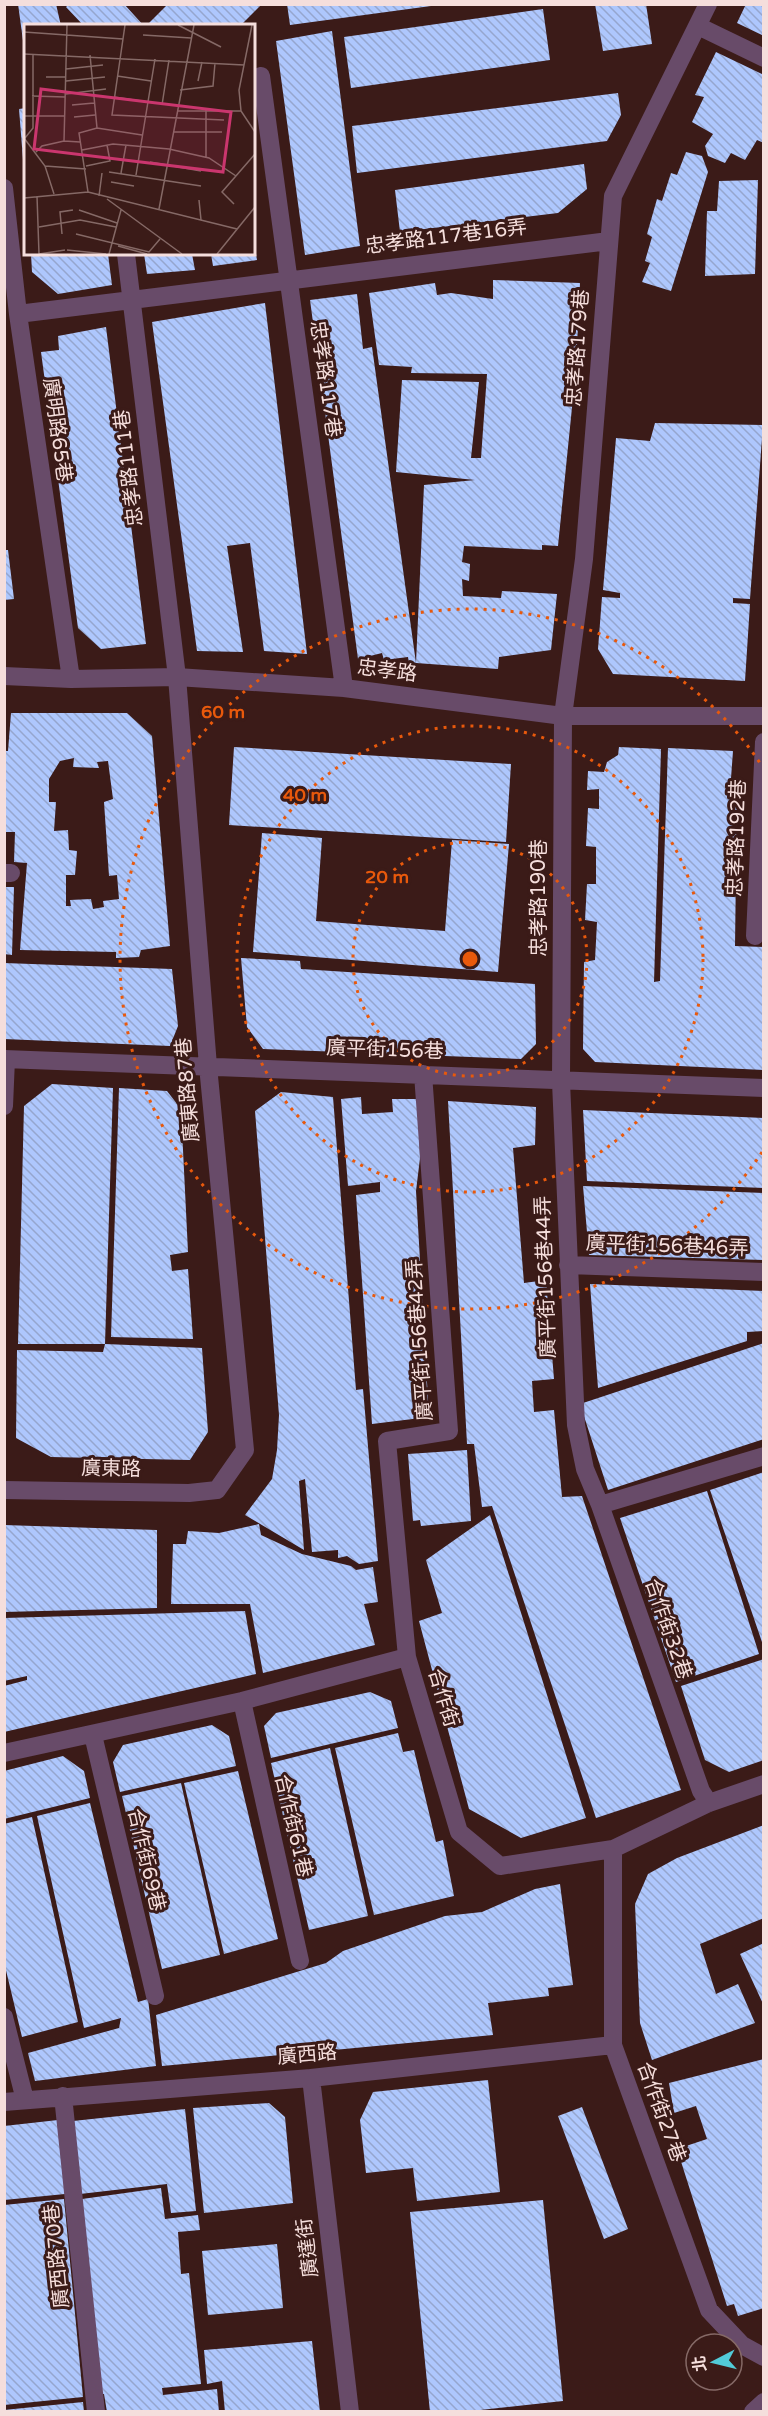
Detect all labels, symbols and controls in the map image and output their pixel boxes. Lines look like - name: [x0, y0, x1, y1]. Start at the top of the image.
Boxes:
- inset map: [24, 24, 255, 255]
- street label: 忠孝路117巷16弄: [364, 215, 528, 259]
- street label: 忠孝路179巷: [562, 288, 594, 408]
- street label: 忠孝路117巷: [305, 319, 345, 439]
- street label: 廣明路65巷: [38, 376, 76, 484]
- street label: 忠孝路111巷: [110, 408, 148, 528]
- street label: 忠孝路: [356, 655, 418, 687]
- text: 60 m: [201, 701, 245, 723]
- street label: 忠孝路192巷: [723, 779, 751, 897]
- text: 40 m: [283, 784, 327, 806]
- street label: 忠孝路190巷: [527, 839, 551, 957]
- text: 20 m: [365, 866, 409, 888]
- centre of rings: [460, 949, 480, 969]
- street label: 廣平街156巷: [326, 1036, 444, 1064]
- street label: 廣東路87巷: [171, 1037, 205, 1143]
- street label: 廣平街156巷44弄: [531, 1195, 561, 1359]
- street label: 廣平街156巷46弄: [585, 1231, 749, 1261]
- street label: 廣平街156巷42弄: [402, 1258, 438, 1422]
- street label: 廣東路: [81, 1456, 141, 1482]
- street label: 合作街32巷: [640, 1575, 696, 1683]
- street label: 合作街: [423, 1666, 463, 1730]
- street label: 合作街61巷: [269, 1772, 317, 1880]
- street label: 合作街69巷: [122, 1806, 170, 1914]
- street label: 廣西路: [276, 2040, 338, 2070]
- street label: 合作街27巷: [632, 2059, 690, 2165]
- street label: 廣西路70巷: [40, 2202, 74, 2310]
- street label: 廣達街: [292, 2217, 324, 2279]
- north arrow: [684, 2332, 744, 2392]
- text: 北: [689, 2355, 711, 2373]

